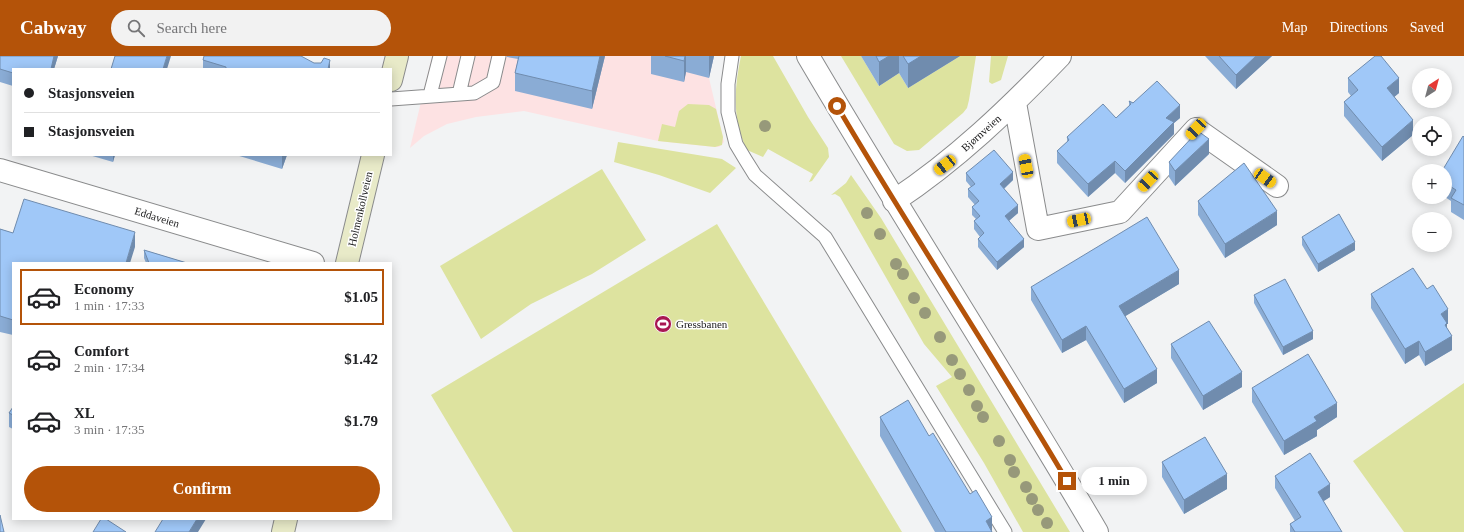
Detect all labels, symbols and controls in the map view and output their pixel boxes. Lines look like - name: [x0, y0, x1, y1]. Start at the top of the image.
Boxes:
- search box: [111, 10, 391, 46]
- text: Cabway: [20, 17, 87, 38]
- icon: search: [125, 17, 147, 39]
- text: Search here: [157, 20, 227, 36]
- text: Map: [1282, 20, 1307, 35]
- text: Directions: [1329, 20, 1388, 35]
- text: Saved: [1410, 20, 1444, 35]
- north arrow: [1412, 68, 1452, 108]
- map controls: [1412, 68, 1452, 252]
- text: Stasjonsveien: [48, 85, 135, 101]
- route start: [828, 97, 846, 115]
- street label: Bjørnveien: [959, 112, 1004, 154]
- car: [1183, 116, 1209, 142]
- button: locate: [1412, 116, 1452, 156]
- text: Stasjonsveien: [48, 123, 135, 139]
- car: [932, 153, 958, 177]
- car: [1018, 153, 1034, 179]
- button: +: [1412, 164, 1452, 204]
- car: [1252, 166, 1278, 190]
- car: [1135, 168, 1161, 194]
- street label: Holmenkollveien: [346, 170, 375, 248]
- street label: Eddaveien: [133, 204, 181, 230]
- car: [1066, 212, 1092, 228]
- button: −: [1412, 212, 1452, 252]
- icon: car: [26, 279, 62, 315]
- text: Economy: [74, 281, 134, 297]
- text: $1.05: [344, 289, 378, 305]
- text: 1 min · 17:33: [74, 298, 144, 313]
- sports icon: Gressbanen: [653, 314, 673, 334]
- place label: Gressbanen: [676, 318, 728, 330]
- icon: car: [26, 341, 62, 377]
- text: Comfort: [74, 343, 129, 359]
- text: $1.42: [344, 351, 378, 367]
- text: 2 min · 17:34: [74, 360, 144, 375]
- icon: car: [26, 403, 62, 439]
- text: XL: [74, 405, 95, 421]
- text: $1.79: [344, 413, 378, 429]
- text: 3 min · 17:35: [74, 422, 144, 437]
- button: Confirm: [24, 466, 380, 512]
- callout: 1 min: [1081, 467, 1147, 495]
- route end: [1058, 472, 1076, 490]
- text: 1 min: [1098, 473, 1130, 488]

